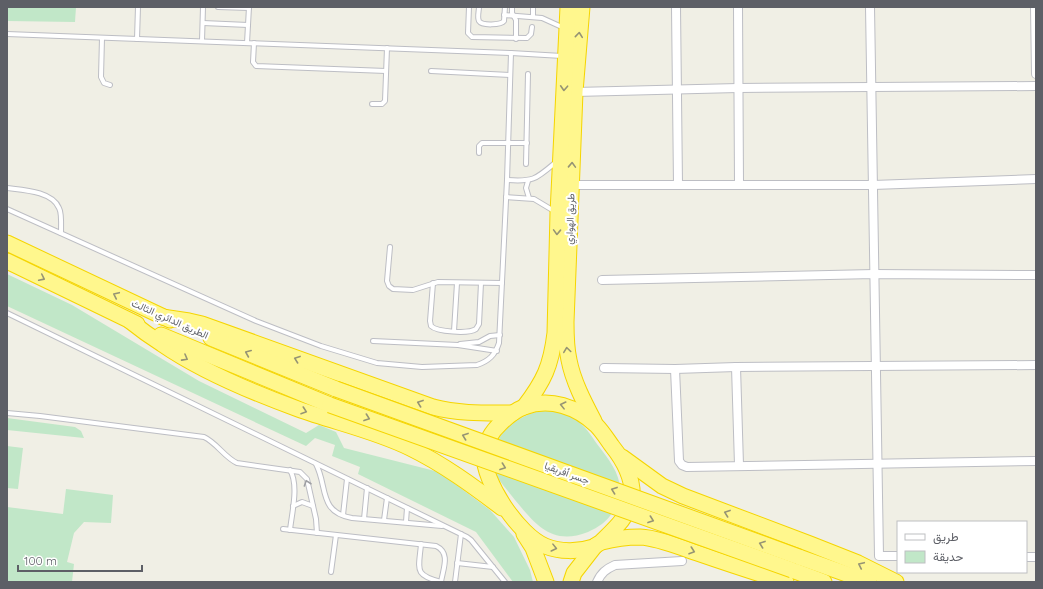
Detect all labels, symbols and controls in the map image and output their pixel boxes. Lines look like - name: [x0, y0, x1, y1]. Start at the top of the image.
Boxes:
- one-way arrow: [574, 32, 583, 38]
- one-way arrow: [559, 85, 568, 91]
- one-way arrow: [568, 162, 576, 168]
- street label: طريق الهواري: [563, 193, 579, 245]
- one-way arrow: [553, 229, 561, 235]
- one-way arrow: [38, 273, 45, 281]
- one-way arrow: [113, 292, 120, 300]
- street label: الطريق الدائري الثالث: [129, 296, 210, 344]
- one-way arrow: [563, 347, 572, 353]
- one-way arrow: [244, 350, 251, 358]
- one-way arrow: [181, 353, 189, 360]
- one-way arrow: [294, 355, 301, 363]
- one-way arrow: [416, 399, 423, 407]
- one-way arrow: [560, 402, 566, 410]
- one-way arrow: [300, 406, 307, 415]
- one-way arrow: [363, 413, 370, 422]
- one-way arrow: [462, 433, 469, 441]
- street label: جسر أفريقيا: [543, 459, 592, 487]
- one-way arrow: [499, 462, 506, 470]
- one-way arrow: [303, 479, 312, 486]
- one-way arrow: [610, 486, 617, 495]
- one-way arrow: [724, 509, 731, 517]
- one-way arrow: [648, 515, 655, 524]
- legend: [897, 521, 1027, 573]
- text: طريق: [933, 529, 959, 545]
- one-way arrow: [759, 540, 766, 548]
- one-way arrow: [551, 543, 558, 552]
- scale bar: [18, 547, 142, 573]
- one-way arrow: [688, 547, 695, 555]
- text: حديقة: [933, 549, 963, 564]
- text: 100 m: [24, 553, 57, 568]
- one-way arrow: [858, 562, 866, 570]

